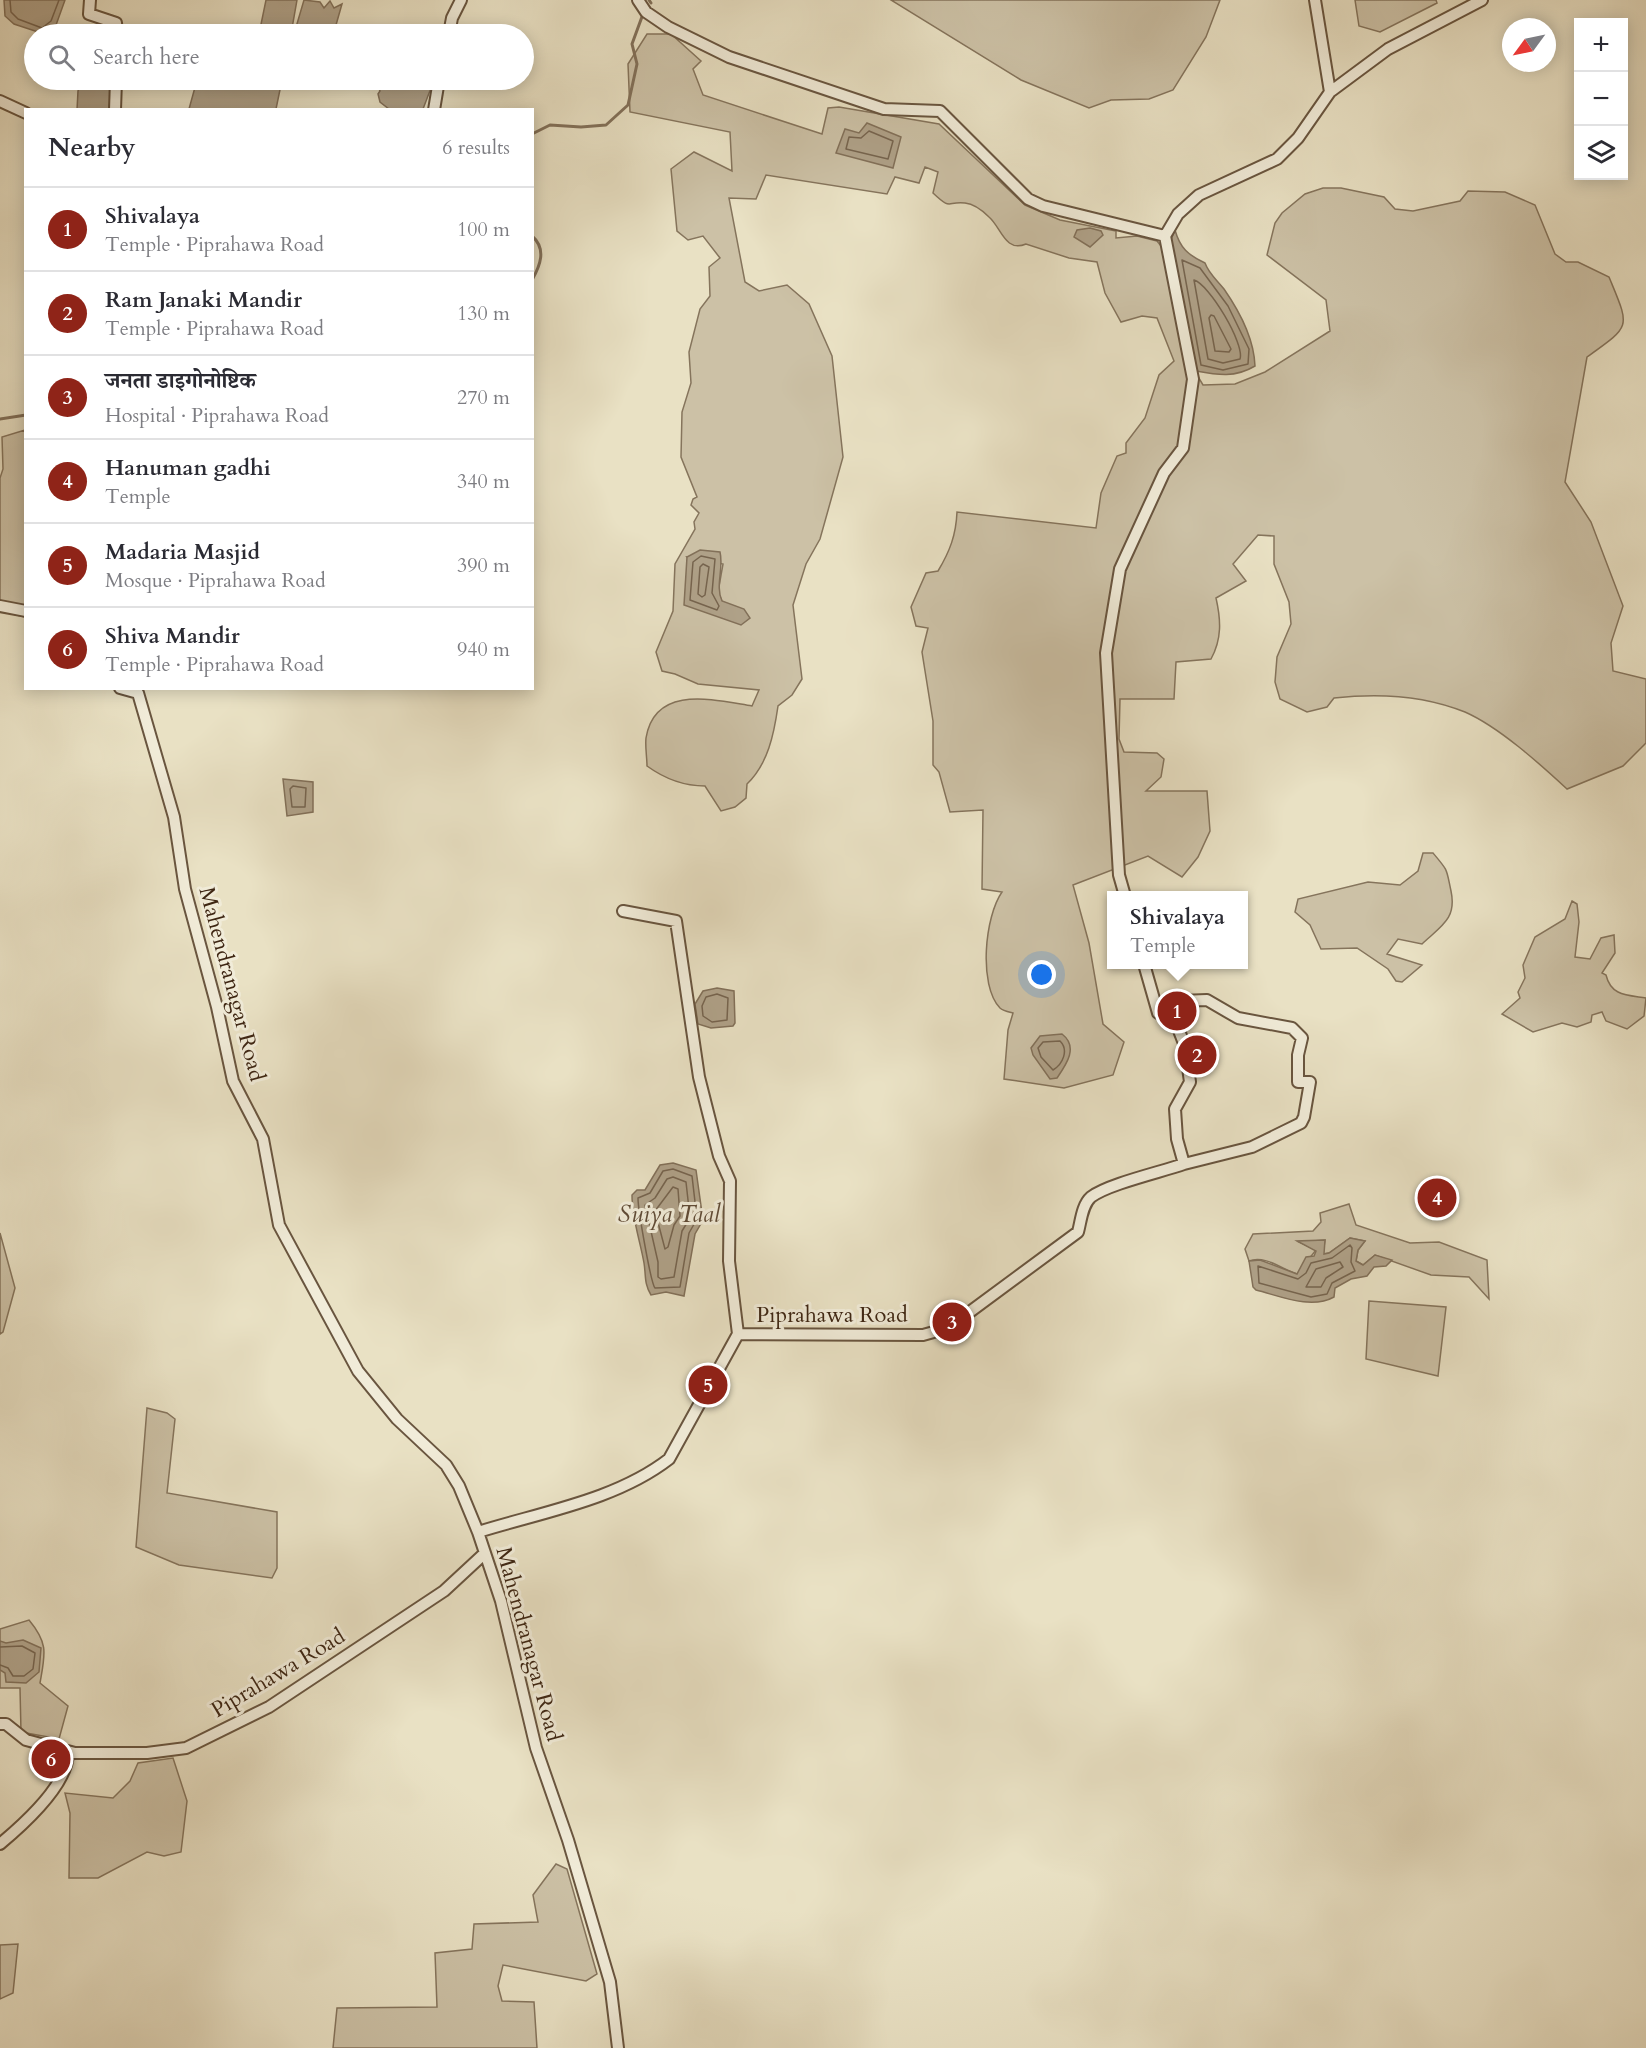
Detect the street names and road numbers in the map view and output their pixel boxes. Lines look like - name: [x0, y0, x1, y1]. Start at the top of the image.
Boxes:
- street label: Mahendranagar Road: [192, 883, 272, 1085]
- street label: Piprahawa Road: [756, 1300, 908, 1330]
- street label: Mahendranagar Road: [489, 1543, 569, 1745]
- street label: Piprahawa Road: [205, 1621, 351, 1725]

